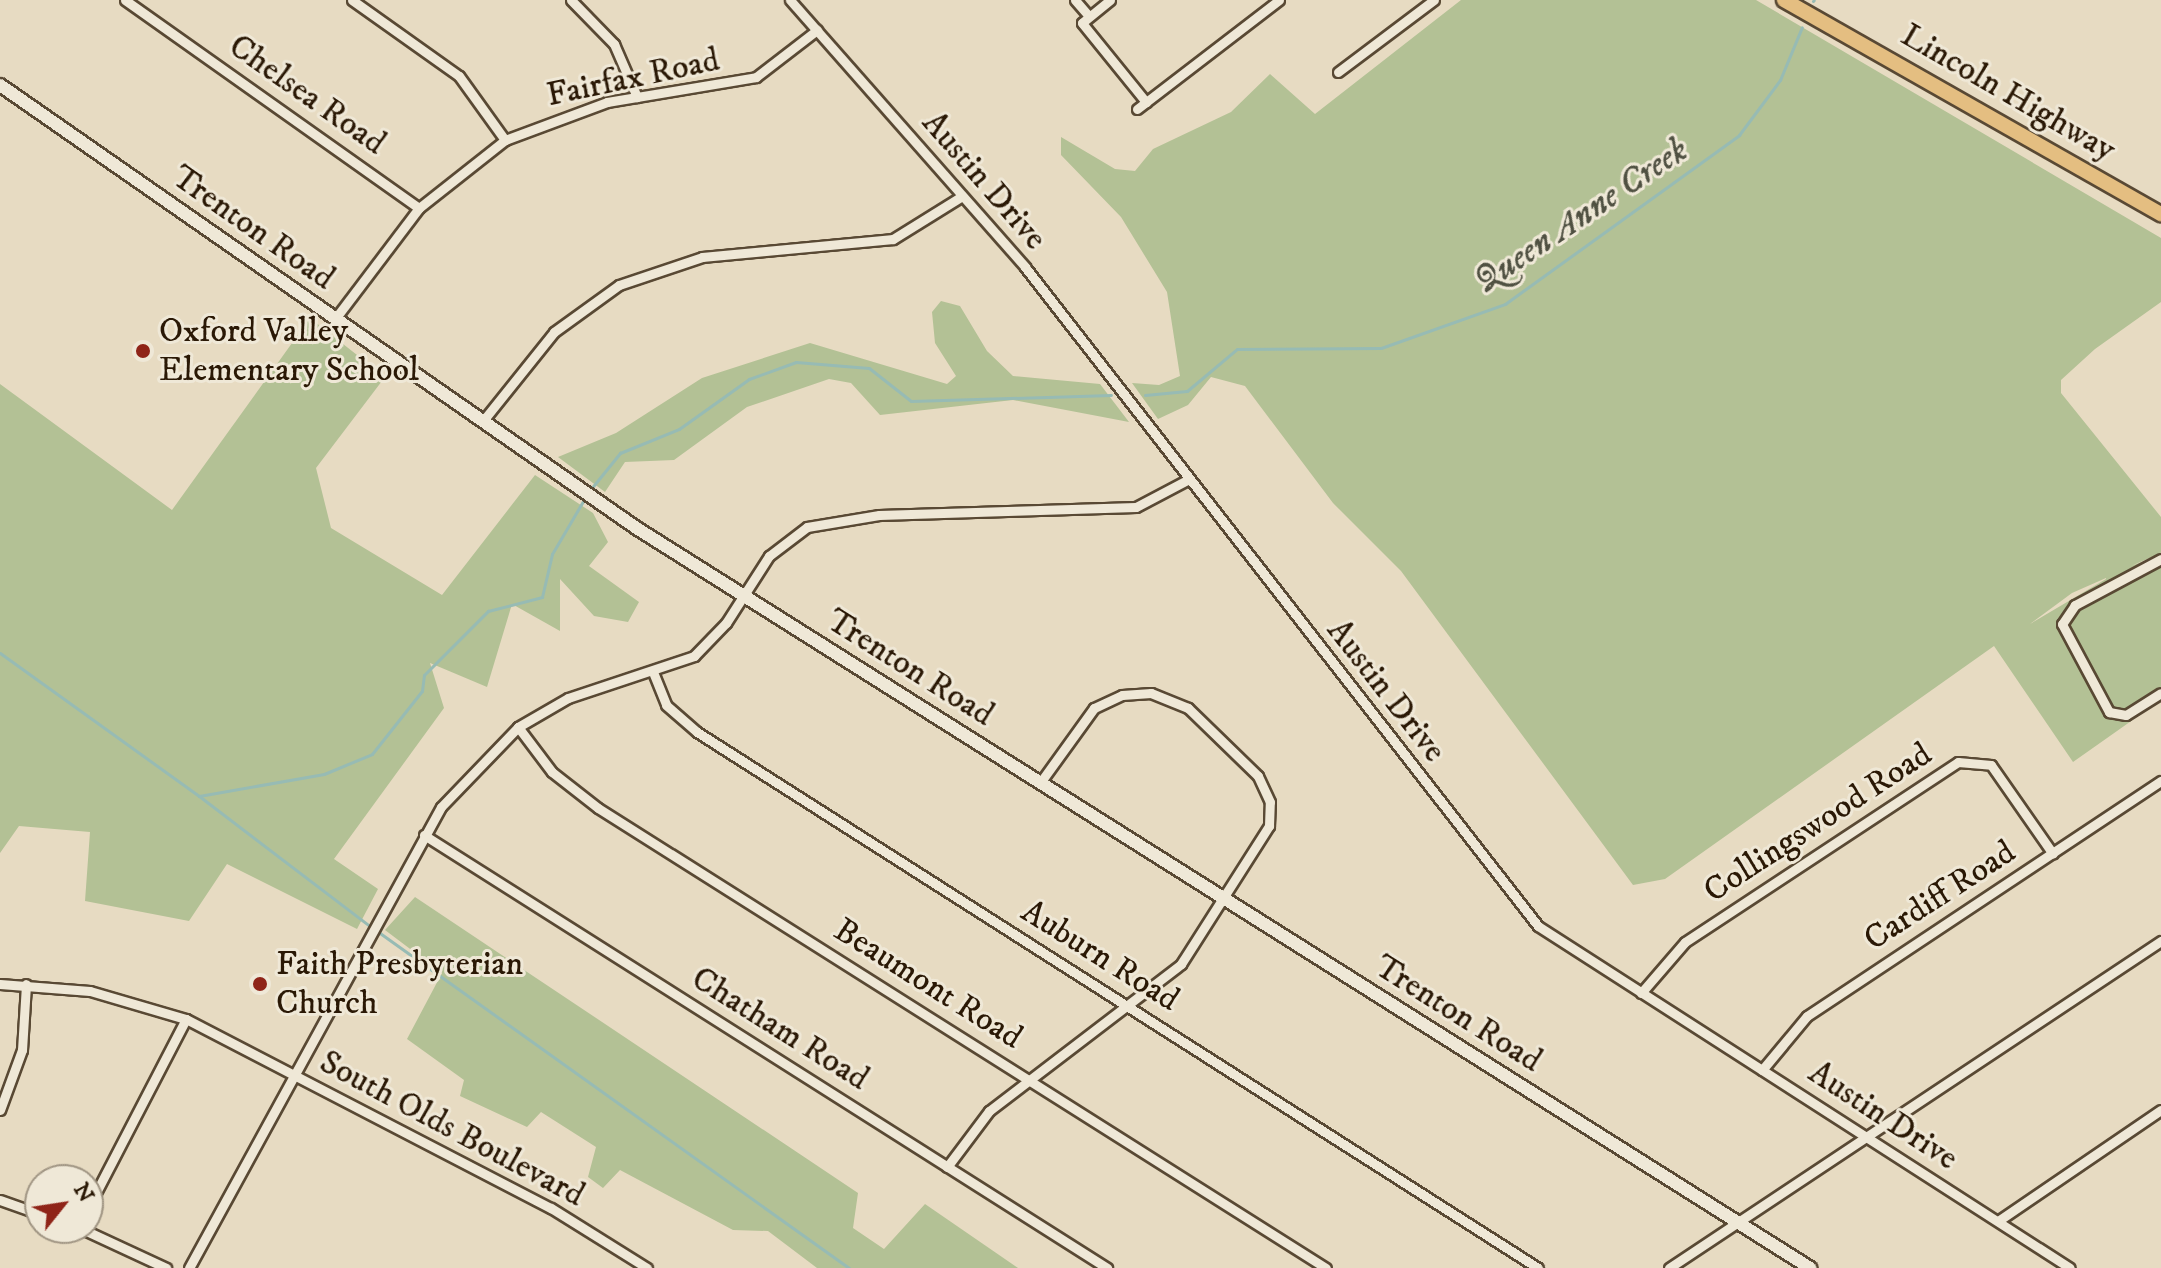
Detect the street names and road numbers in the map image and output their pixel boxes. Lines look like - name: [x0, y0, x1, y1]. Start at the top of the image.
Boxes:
- street label: Lincoln Highway: [1894, 15, 2122, 171]
- street label: Chelsea Road: [221, 26, 393, 164]
- street label: Fairfax Road: [543, 40, 723, 116]
- street label: Austin Drive: [913, 104, 1055, 258]
- street label: Trenton Road: [164, 157, 342, 299]
- street label: Trenton Road: [819, 601, 1001, 735]
- street label: Austin Drive: [1318, 612, 1454, 770]
- street label: Collingswood Road: [1696, 734, 1940, 912]
- street label: Cardiff Road: [1857, 832, 2023, 960]
- street label: Auburn Road: [1013, 891, 1187, 1021]
- street label: Beaumont Road: [826, 910, 1030, 1058]
- street label: Trenton Road: [1367, 947, 1549, 1081]
- street label: Chatham Road: [684, 958, 876, 1100]
- street label: South Olds Boulevard: [313, 1042, 591, 1216]
- street label: Austin Drive: [1801, 1053, 1965, 1179]

